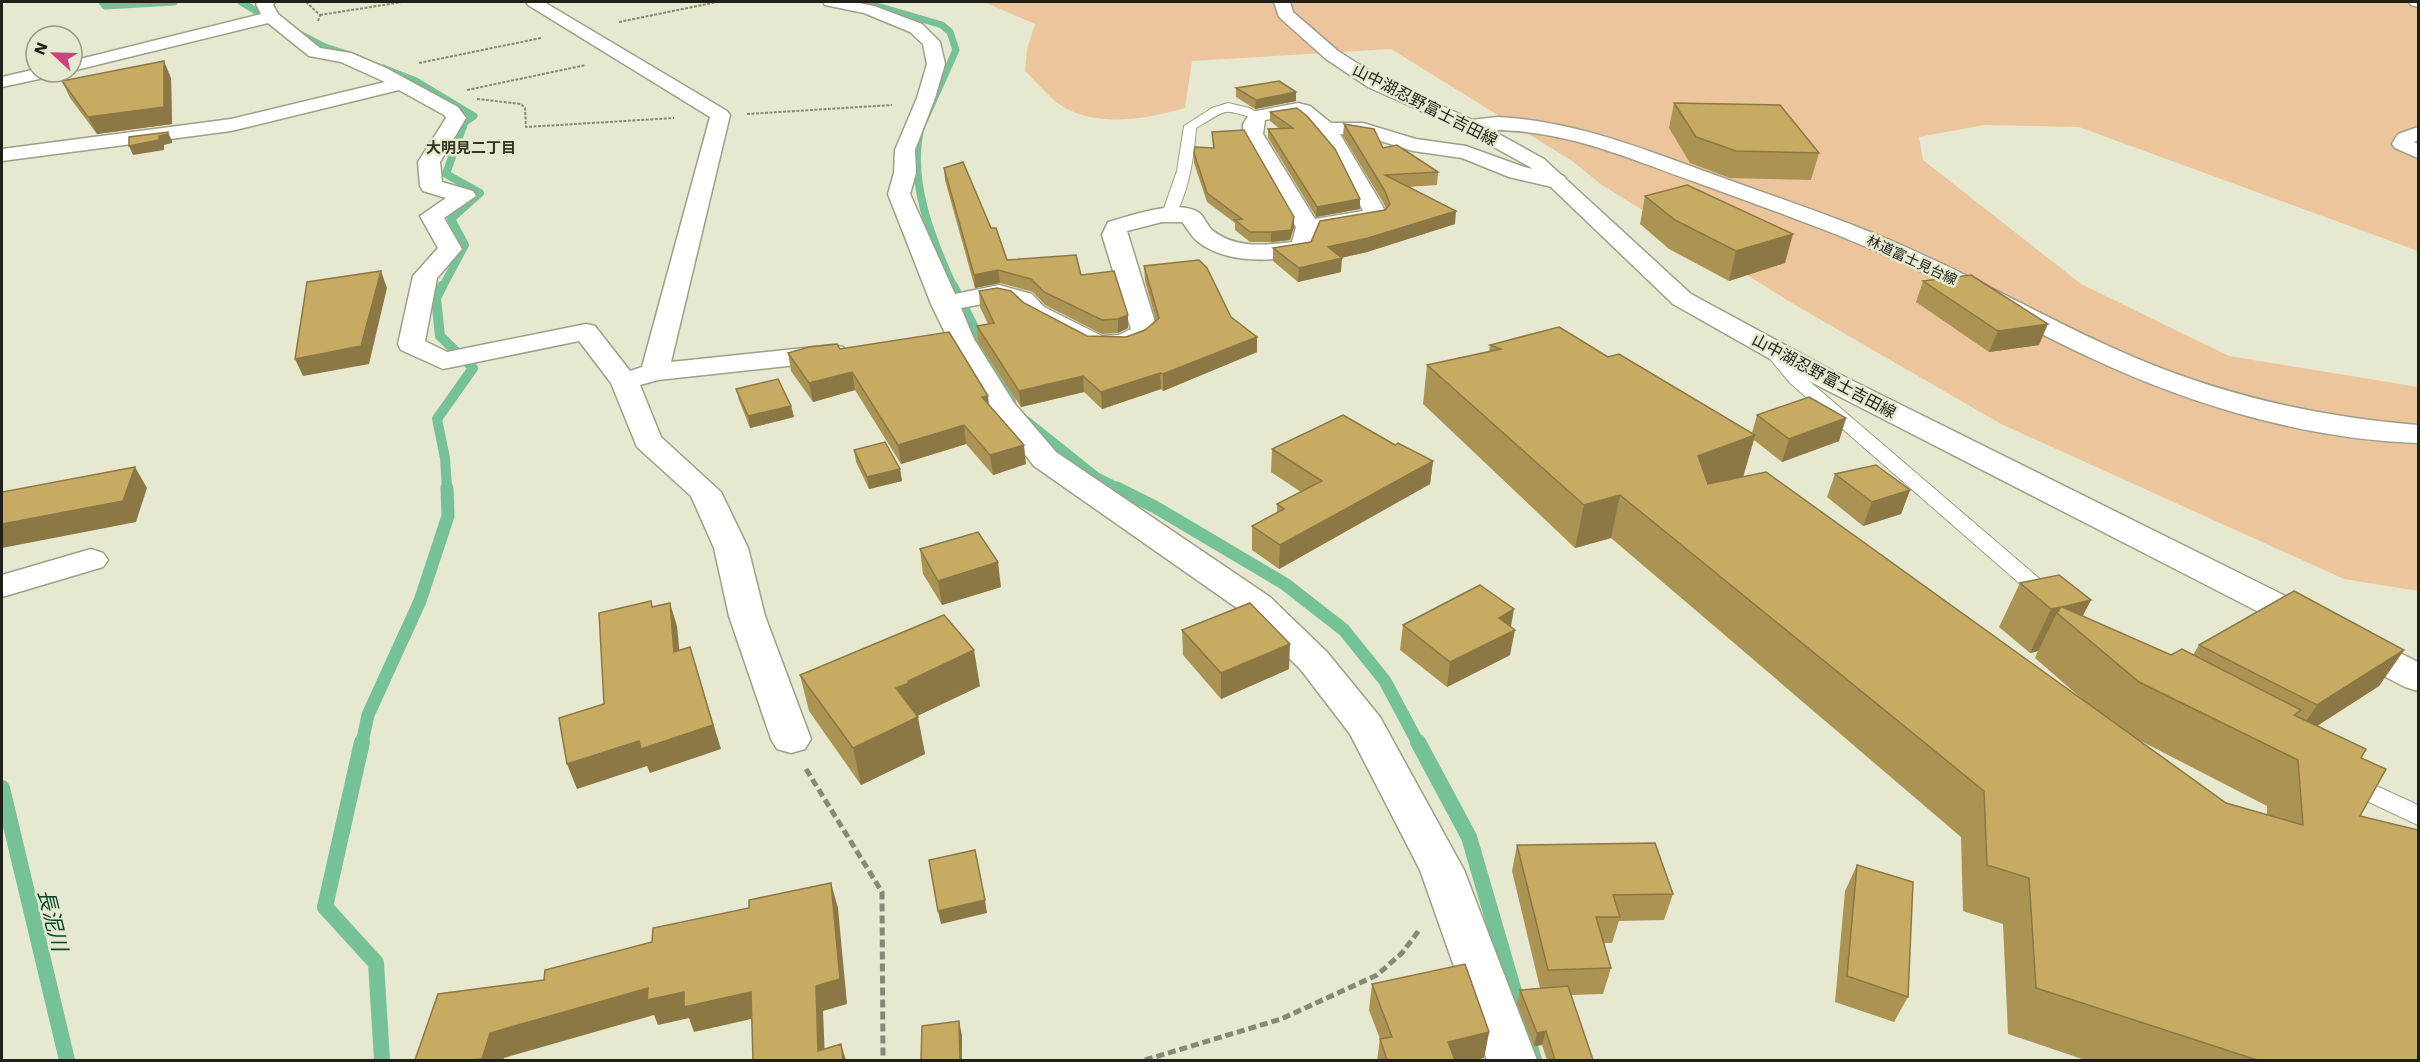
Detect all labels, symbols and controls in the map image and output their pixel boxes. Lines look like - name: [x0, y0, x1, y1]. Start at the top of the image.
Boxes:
- north arrow: [24, 24, 84, 84]
- text: N: [30, 40, 52, 58]
- street label: 山中湖忍野富士吉田線: [1349, 60, 1501, 150]
- district label: 大明見二丁目: [426, 139, 516, 157]
- street label: 林道富士見台線: [1864, 232, 1960, 288]
- street label: 山中湖忍野富士吉田線: [1749, 330, 1899, 422]
- water label: 長泥川: [33, 886, 73, 956]

